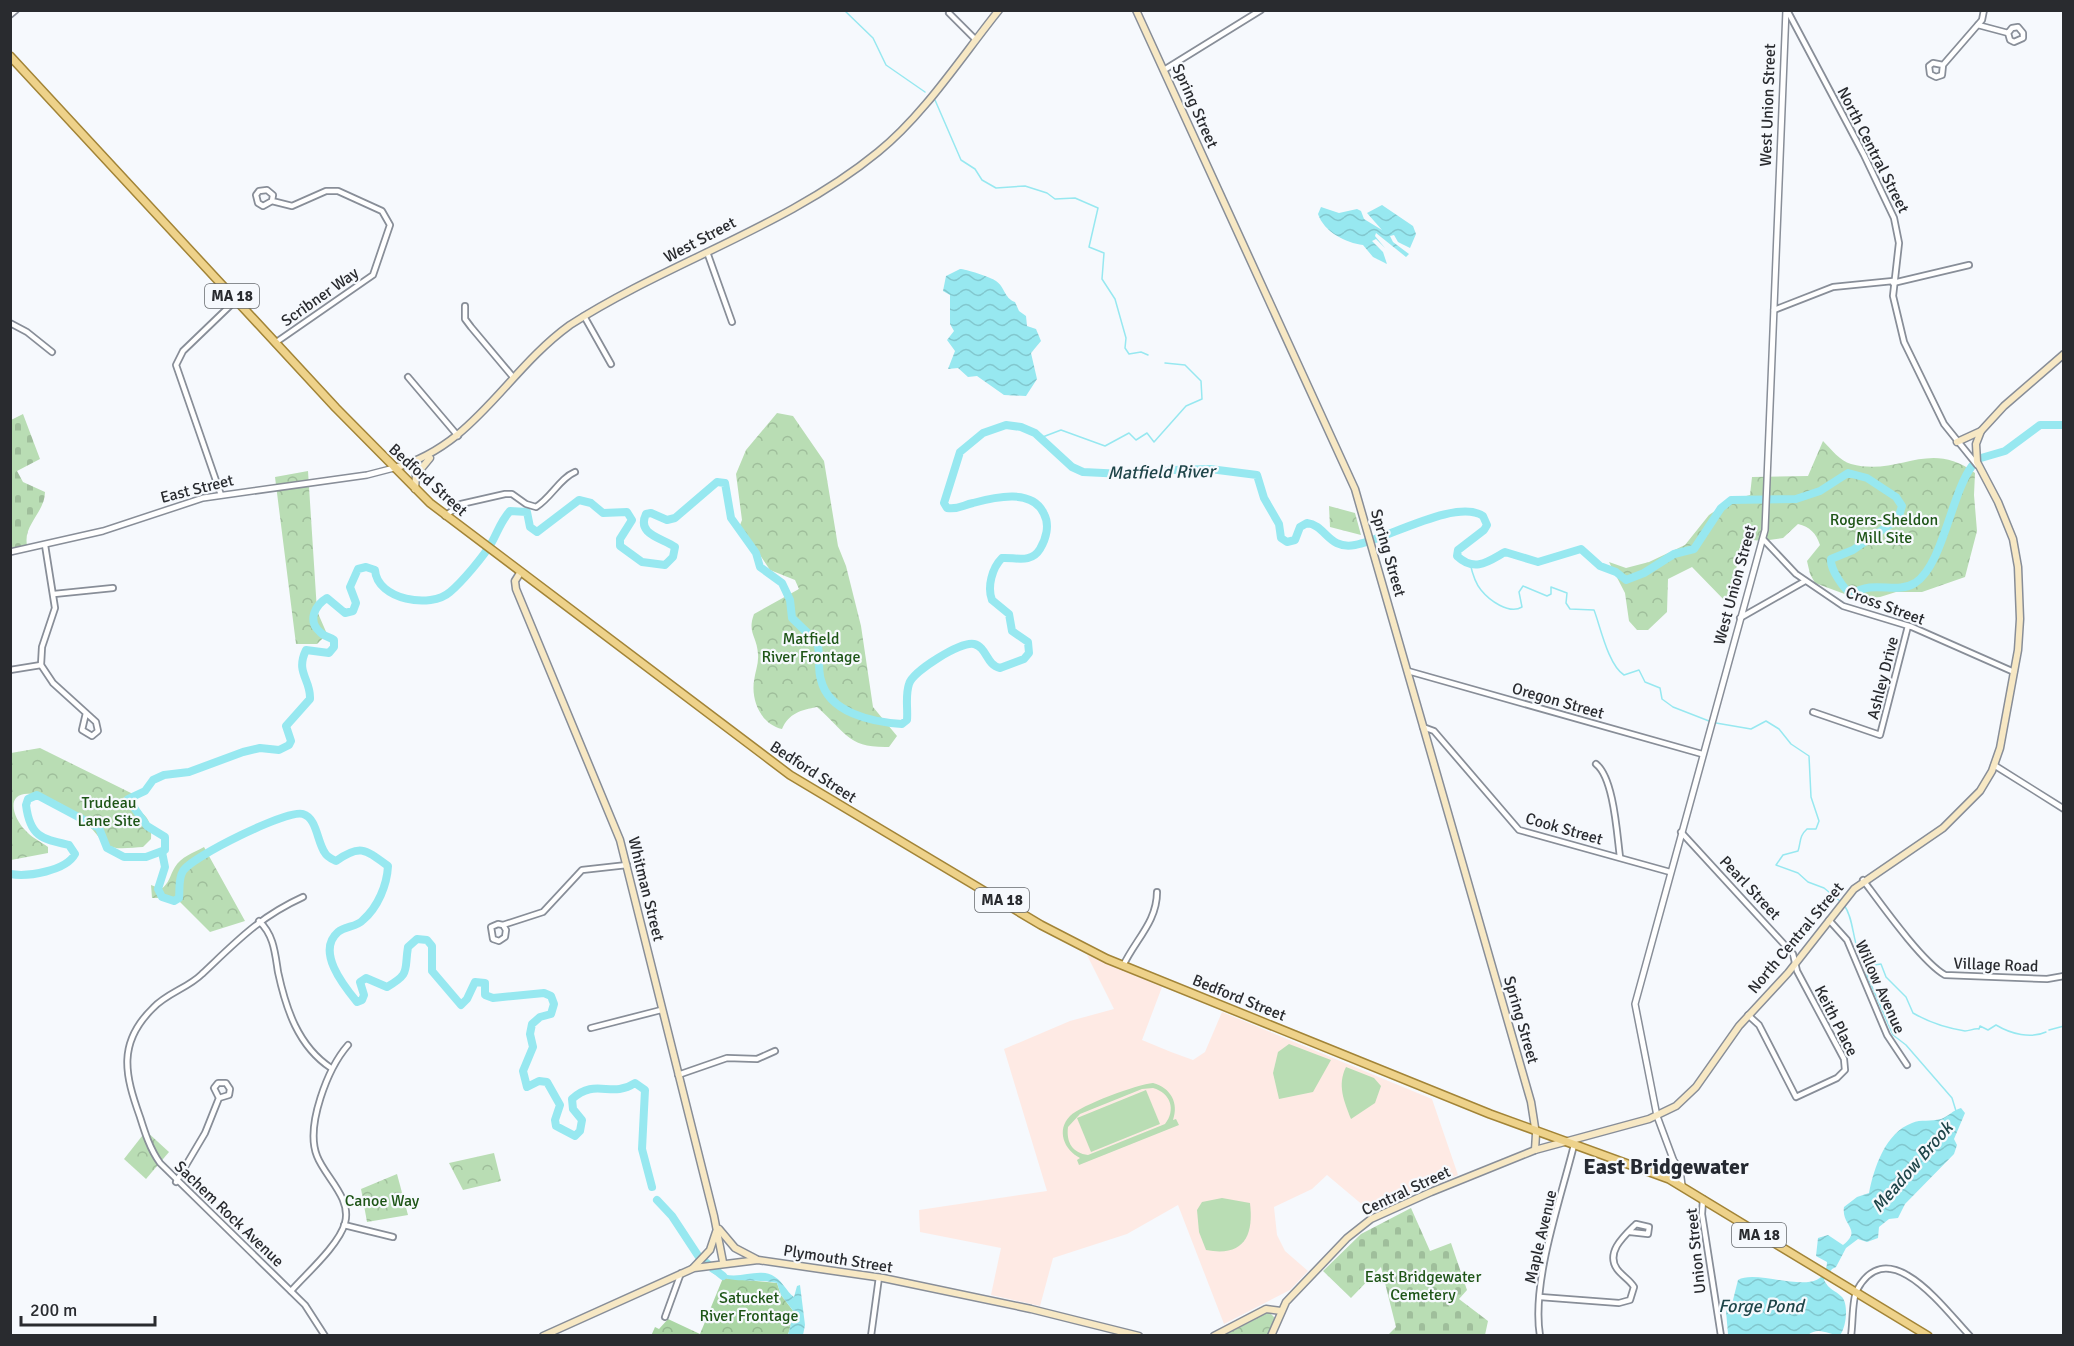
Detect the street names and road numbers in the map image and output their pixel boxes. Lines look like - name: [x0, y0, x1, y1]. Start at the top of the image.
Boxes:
- street label: West Union Street: [1756, 43, 1780, 167]
- street label: Spring Street: [1168, 61, 1223, 152]
- street label: North Central Street: [1833, 84, 1914, 217]
- street label: West Street: [661, 212, 740, 267]
- street label: Scribner Way: [277, 263, 363, 331]
- road number: MA 18: [205, 284, 259, 308]
- street label: Bedford Street: [384, 439, 472, 521]
- street label: East Street: [158, 470, 236, 508]
- street label: Spring Street: [1366, 507, 1410, 600]
- street label: West Union Street: [1709, 523, 1761, 647]
- street label: Cross Street: [1843, 582, 1928, 630]
- street label: Ashley Drive: [1863, 635, 1903, 721]
- street label: Oregon Street: [1510, 678, 1607, 724]
- street label: Bedford Street: [766, 737, 860, 808]
- street label: Cook Street: [1523, 808, 1605, 850]
- street label: Whitman Street: [623, 835, 669, 944]
- street label: Pearl Street: [1715, 852, 1785, 925]
- street label: North Central Street: [1744, 878, 1849, 998]
- road number: MA 18: [975, 888, 1029, 912]
- street label: Willow Avenue: [1850, 937, 1910, 1037]
- street label: Village Road: [1953, 954, 2039, 976]
- street label: Bedford Street: [1189, 970, 1289, 1026]
- street label: Spring Street: [1499, 974, 1543, 1067]
- street label: Keith Place: [1810, 982, 1862, 1060]
- street label: Sachem Rock Avenue: [170, 1157, 288, 1271]
- street label: Central Street: [1358, 1162, 1454, 1220]
- street label: Maple Avenue: [1521, 1188, 1561, 1286]
- street label: Union Street: [1682, 1207, 1710, 1295]
- road number: MA 18: [1732, 1223, 1786, 1247]
- street label: Plymouth Street: [782, 1240, 894, 1278]

